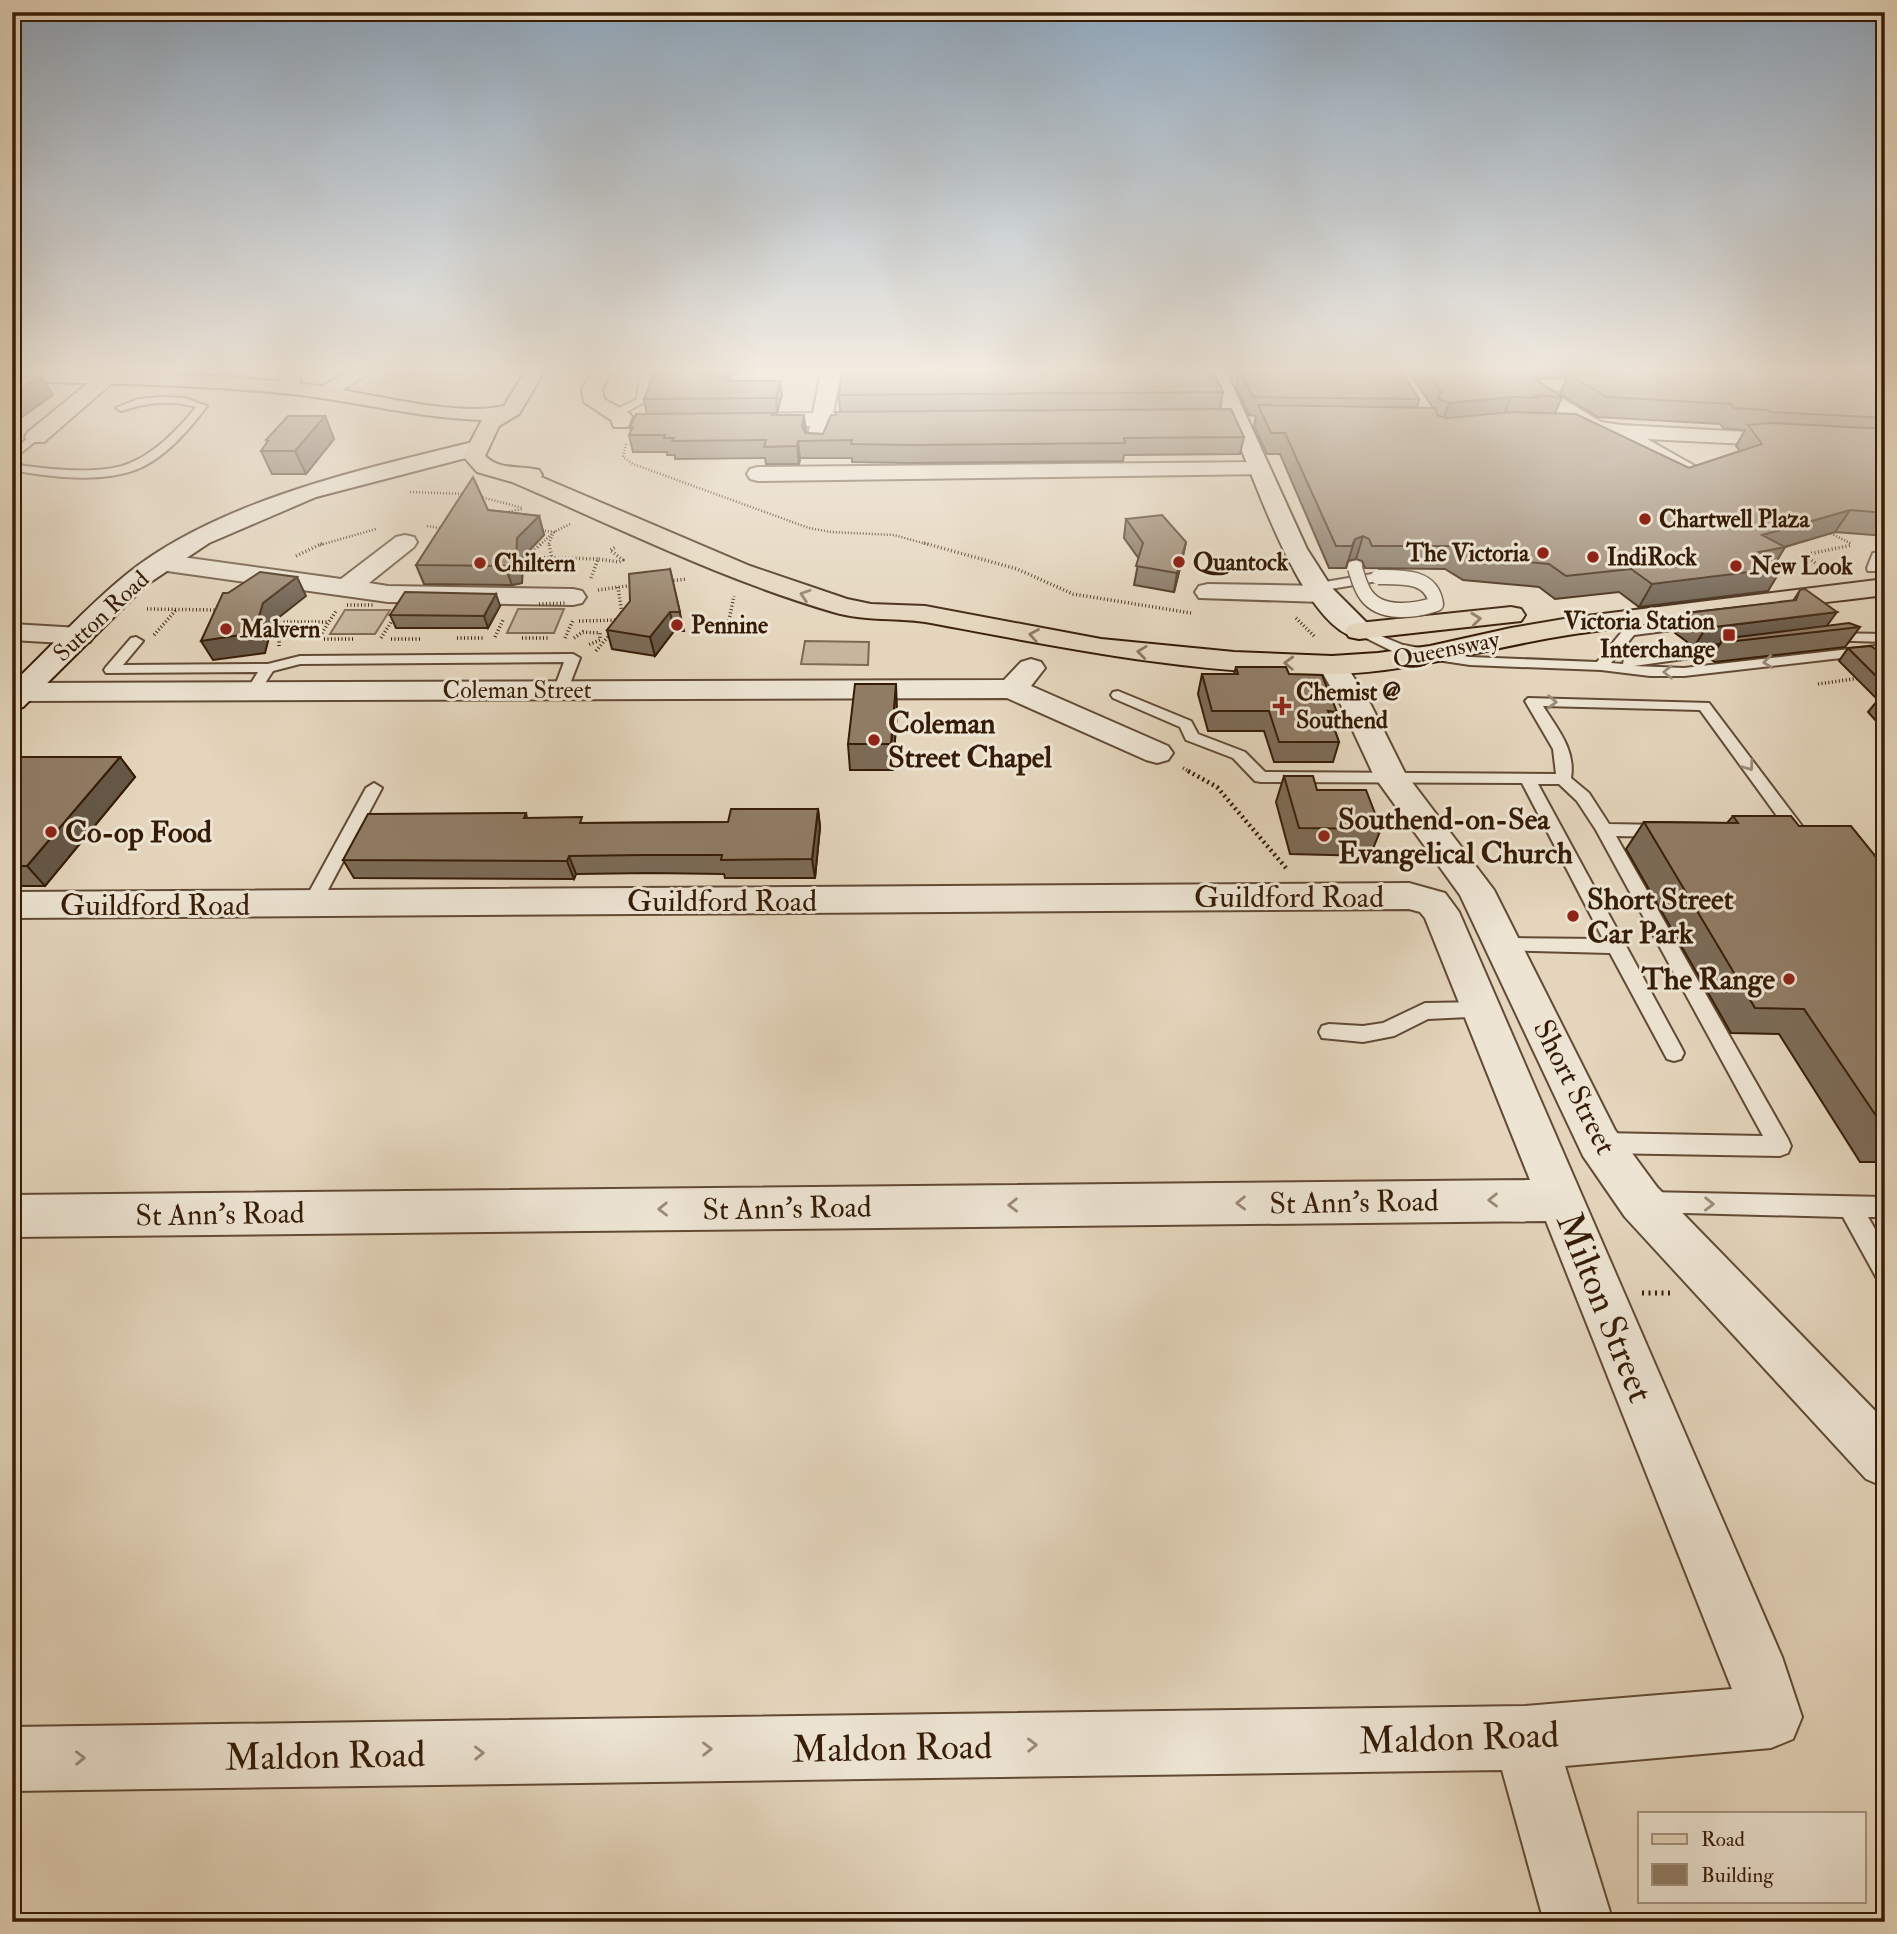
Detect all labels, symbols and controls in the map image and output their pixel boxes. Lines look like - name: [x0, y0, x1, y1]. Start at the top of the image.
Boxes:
- place label: Chartwell Plaza: [1659, 504, 1810, 535]
- marker: Chartwell Plaza: [1637, 511, 1653, 527]
- place label: The Victoria: [1405, 538, 1530, 569]
- place label: IndiRock: [1607, 542, 1697, 573]
- marker: The Victoria: [1535, 545, 1551, 561]
- place label: Quantock: [1193, 547, 1289, 578]
- place label: Chiltern: [494, 548, 576, 579]
- marker: IndiRock: [1585, 549, 1601, 565]
- place label: New Look: [1749, 551, 1853, 582]
- marker: Quantock: [1171, 554, 1187, 570]
- marker: Chiltern: [472, 555, 488, 571]
- marker: New Look: [1728, 558, 1744, 574]
- street label: Sutton Road: [47, 564, 156, 669]
- one-way arrow: [799, 588, 811, 603]
- place label: Victoria Station Interchange: [1563, 606, 1716, 665]
- place label: Pennine: [691, 610, 768, 641]
- one-way arrow: [1471, 612, 1482, 627]
- place label: Malvern: [239, 614, 321, 645]
- marker: Pennine: [669, 617, 685, 633]
- marker: Malvern: [218, 621, 234, 637]
- street label: Queensway: [1390, 624, 1503, 675]
- marker: Victoria Station Interchange: [1721, 627, 1737, 643]
- one-way arrow: [1028, 628, 1040, 643]
- one-way arrow: [1136, 645, 1147, 660]
- one-way arrow: [1762, 655, 1774, 670]
- one-way arrow: [1283, 656, 1294, 671]
- one-way arrow: [1662, 664, 1672, 680]
- street label: Coleman Street: [443, 675, 592, 706]
- place label: Chemist @ Southend: [1296, 677, 1401, 736]
- one-way arrow: [1547, 694, 1558, 709]
- marker: Chemist @ Southend: [1274, 698, 1290, 714]
- place label: Coleman Street Chapel: [888, 705, 1052, 776]
- marker: Coleman Street Chapel: [866, 732, 882, 748]
- one-way arrow: [1741, 759, 1753, 771]
- place label: Southend-on-Sea Evangelical Church: [1338, 801, 1573, 872]
- place label: Co-op Food: [65, 814, 212, 851]
- marker: Co-op Food: [43, 824, 59, 840]
- marker: Southend-on-Sea Evangelical Church: [1316, 828, 1332, 844]
- street label: Guildford Road: [1194, 879, 1384, 916]
- place label: Short Street Car Park: [1587, 881, 1734, 952]
- street label: Guildford Road: [627, 883, 817, 920]
- street label: Guildford Road: [60, 887, 250, 924]
- marker: Short Street Car Park: [1565, 908, 1581, 924]
- place label: The Range: [1641, 961, 1775, 998]
- marker: The Range: [1781, 971, 1797, 987]
- street label: Short Street: [1525, 1014, 1624, 1161]
- street label: St Ann's Road: [1269, 1183, 1439, 1222]
- street label: St Ann's Road: [702, 1189, 872, 1228]
- one-way arrow: [1487, 1192, 1498, 1208]
- street label: St Ann's Road: [135, 1195, 305, 1234]
- one-way arrow: [1235, 1195, 1246, 1211]
- one-way arrow: [1704, 1196, 1715, 1211]
- one-way arrow: [1008, 1197, 1018, 1213]
- one-way arrow: [658, 1201, 668, 1217]
- street label: Milton Street: [1545, 1206, 1664, 1409]
- street label: Maldon Road: [1358, 1712, 1560, 1765]
- street label: Maldon Road: [791, 1723, 993, 1774]
- street label: Maldon Road: [224, 1731, 426, 1782]
- one-way arrow: [1028, 1737, 1038, 1753]
- one-way arrow: [702, 1742, 713, 1757]
- one-way arrow: [474, 1745, 485, 1760]
- one-way arrow: [76, 1750, 86, 1766]
- legend: [1638, 1812, 1866, 1902]
- text: Road: [1701, 1826, 1746, 1853]
- text: Building: [1701, 1862, 1774, 1889]

